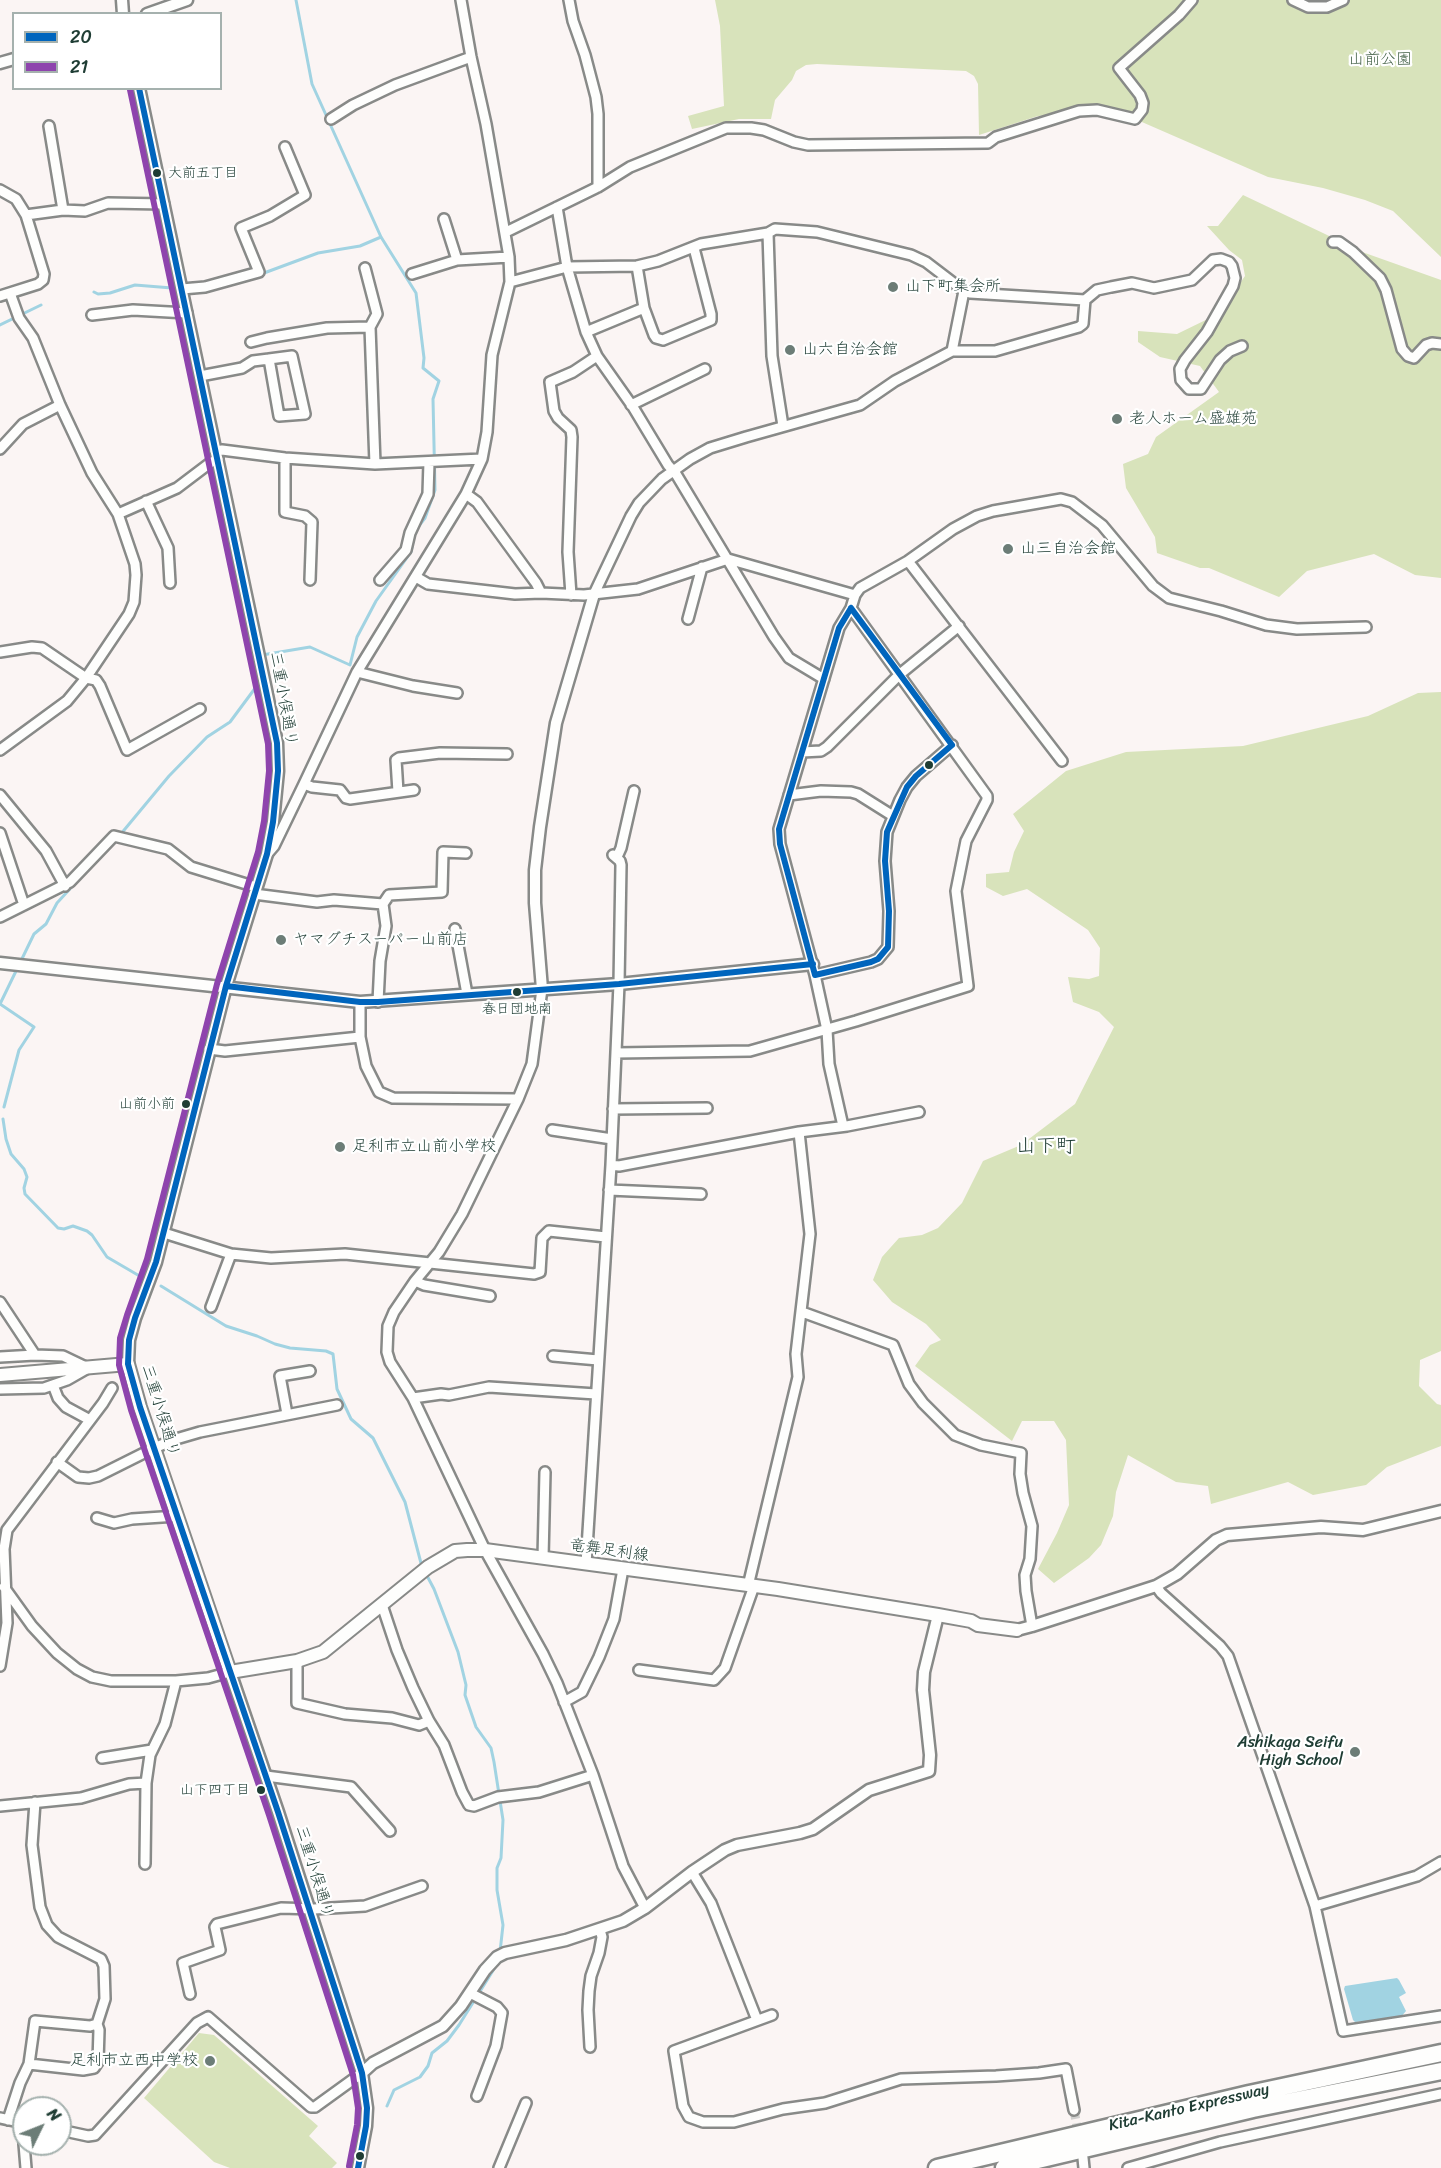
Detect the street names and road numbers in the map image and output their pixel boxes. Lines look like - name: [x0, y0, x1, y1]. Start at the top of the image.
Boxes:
- street label: 三重小俣通り: [265, 650, 301, 748]
- street label: 三重小俣通り: [137, 1362, 183, 1460]
- street label: 竜舞足利線: [568, 1536, 650, 1566]
- street label: 三重小俣通り: [291, 1823, 337, 1921]
- street label: Kita-Kanto Expressway: [1107, 2080, 1271, 2136]

